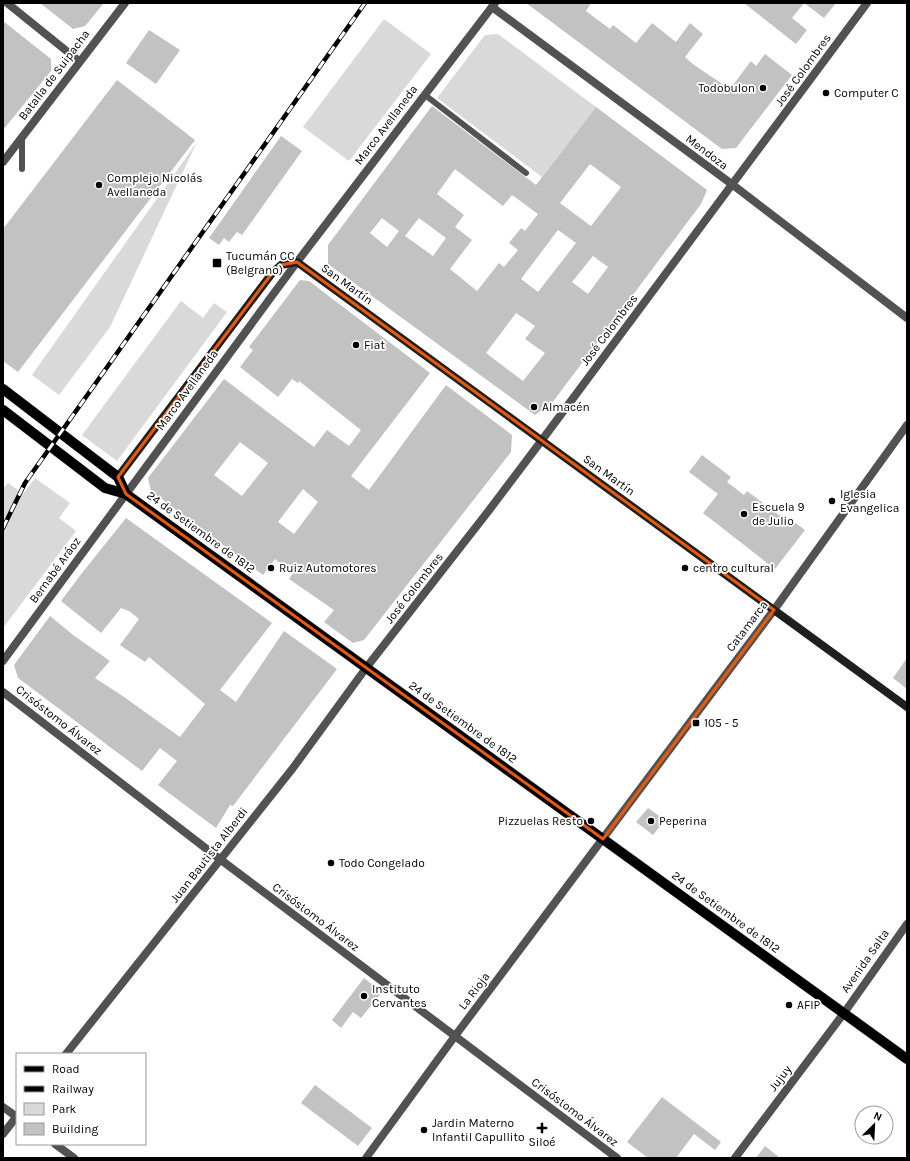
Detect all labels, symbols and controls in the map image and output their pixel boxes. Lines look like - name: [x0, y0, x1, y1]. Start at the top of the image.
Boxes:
- street label: Batalla de Suipacha: [16, 27, 92, 123]
- street label: José Colombres: [772, 31, 834, 109]
- place label: Todobulon: [698, 81, 755, 95]
- street label: Marco Avellaneda: [352, 82, 420, 168]
- marker: Todobulon: [758, 83, 768, 93]
- place label: Computer C: [834, 86, 899, 100]
- marker: Computer C: [821, 88, 831, 98]
- street label: Mendoza: [683, 132, 731, 172]
- place label: Complejo Nicolás Avellaneda: [107, 171, 203, 199]
- marker: Complejo Nicolás Avellaneda: [94, 180, 104, 190]
- place label: Tucumán CC (Belgrano): [226, 249, 295, 277]
- marker: Tucumán CC (Belgrano): [211, 257, 223, 269]
- street label: San Martín: [318, 261, 376, 307]
- street label: José Colombres: [578, 292, 640, 368]
- place label: Fiat: [364, 338, 385, 352]
- marker: Fiat: [351, 340, 361, 350]
- street label: Marco Avellaneda: [153, 347, 221, 433]
- place label: Almacén: [542, 400, 590, 414]
- marker: Almacén: [529, 402, 539, 412]
- street label: San Martín: [580, 452, 638, 498]
- place label: Iglesia Evangelica: [840, 487, 899, 515]
- street label: 24 de Setiembre de 1812: [144, 488, 258, 576]
- marker: Iglesia Evangelica: [827, 496, 837, 506]
- place label: Escuela 9 de Julio: [752, 500, 804, 528]
- marker: Escuela 9 de Julio: [739, 509, 749, 519]
- street label: Bernabé Aráoz: [26, 534, 84, 606]
- street label: José Colombres: [382, 550, 446, 626]
- place label: Ruiz Automotores: [279, 561, 377, 575]
- place label: centro cultural: [693, 561, 774, 575]
- marker: Ruiz Automotores: [266, 563, 276, 573]
- marker: centro cultural: [680, 563, 690, 573]
- street label: Catamarca: [723, 598, 771, 654]
- street label: 24 de Setiembre de 1812: [406, 678, 520, 766]
- street label: Crisóstomo Álvarez: [13, 681, 106, 758]
- place label: 105 - 5: [704, 716, 739, 730]
- marker: 105 - 5: [691, 718, 701, 728]
- street label: Juan Bautista Alberdi: [167, 805, 251, 905]
- place label: Pizzuelas Resto: [498, 814, 583, 828]
- place label: Peperina: [659, 814, 707, 828]
- marker: Pizzuelas Resto: [586, 816, 596, 826]
- marker: Peperina: [646, 816, 656, 826]
- place label: Todo Congelado: [339, 856, 425, 870]
- marker: Todo Congelado: [326, 858, 336, 868]
- street label: 24 de Setiembre de 1812: [669, 868, 783, 956]
- street label: Crisóstomo Álvarez: [270, 879, 363, 954]
- street label: Avenida Salta: [838, 926, 892, 996]
- street label: La Rioja: [455, 970, 493, 1012]
- place label: Instituto Cervantes: [372, 982, 427, 1010]
- marker: Instituto Cervantes: [359, 991, 369, 1001]
- place label: AFIP: [797, 998, 821, 1012]
- marker: AFIP: [784, 1000, 794, 1010]
- legend: [16, 1053, 146, 1145]
- text: Road: [52, 1062, 80, 1076]
- street label: Jujuy: [766, 1062, 794, 1094]
- street label: Crisóstomo Álvarez: [529, 1074, 622, 1149]
- text: Railway: [52, 1082, 94, 1096]
- text: Park: [52, 1102, 77, 1116]
- north arrow: [854, 1105, 894, 1145]
- text: N: [872, 1109, 884, 1124]
- place label: Jardin Materno Infantil Capullito: [432, 1116, 524, 1144]
- text: Building: [52, 1122, 99, 1136]
- marker: Siloé: [537, 1123, 547, 1133]
- marker: Jardin Materno Infantil Capullito: [419, 1125, 429, 1135]
- place label: Siloé: [529, 1135, 555, 1149]

